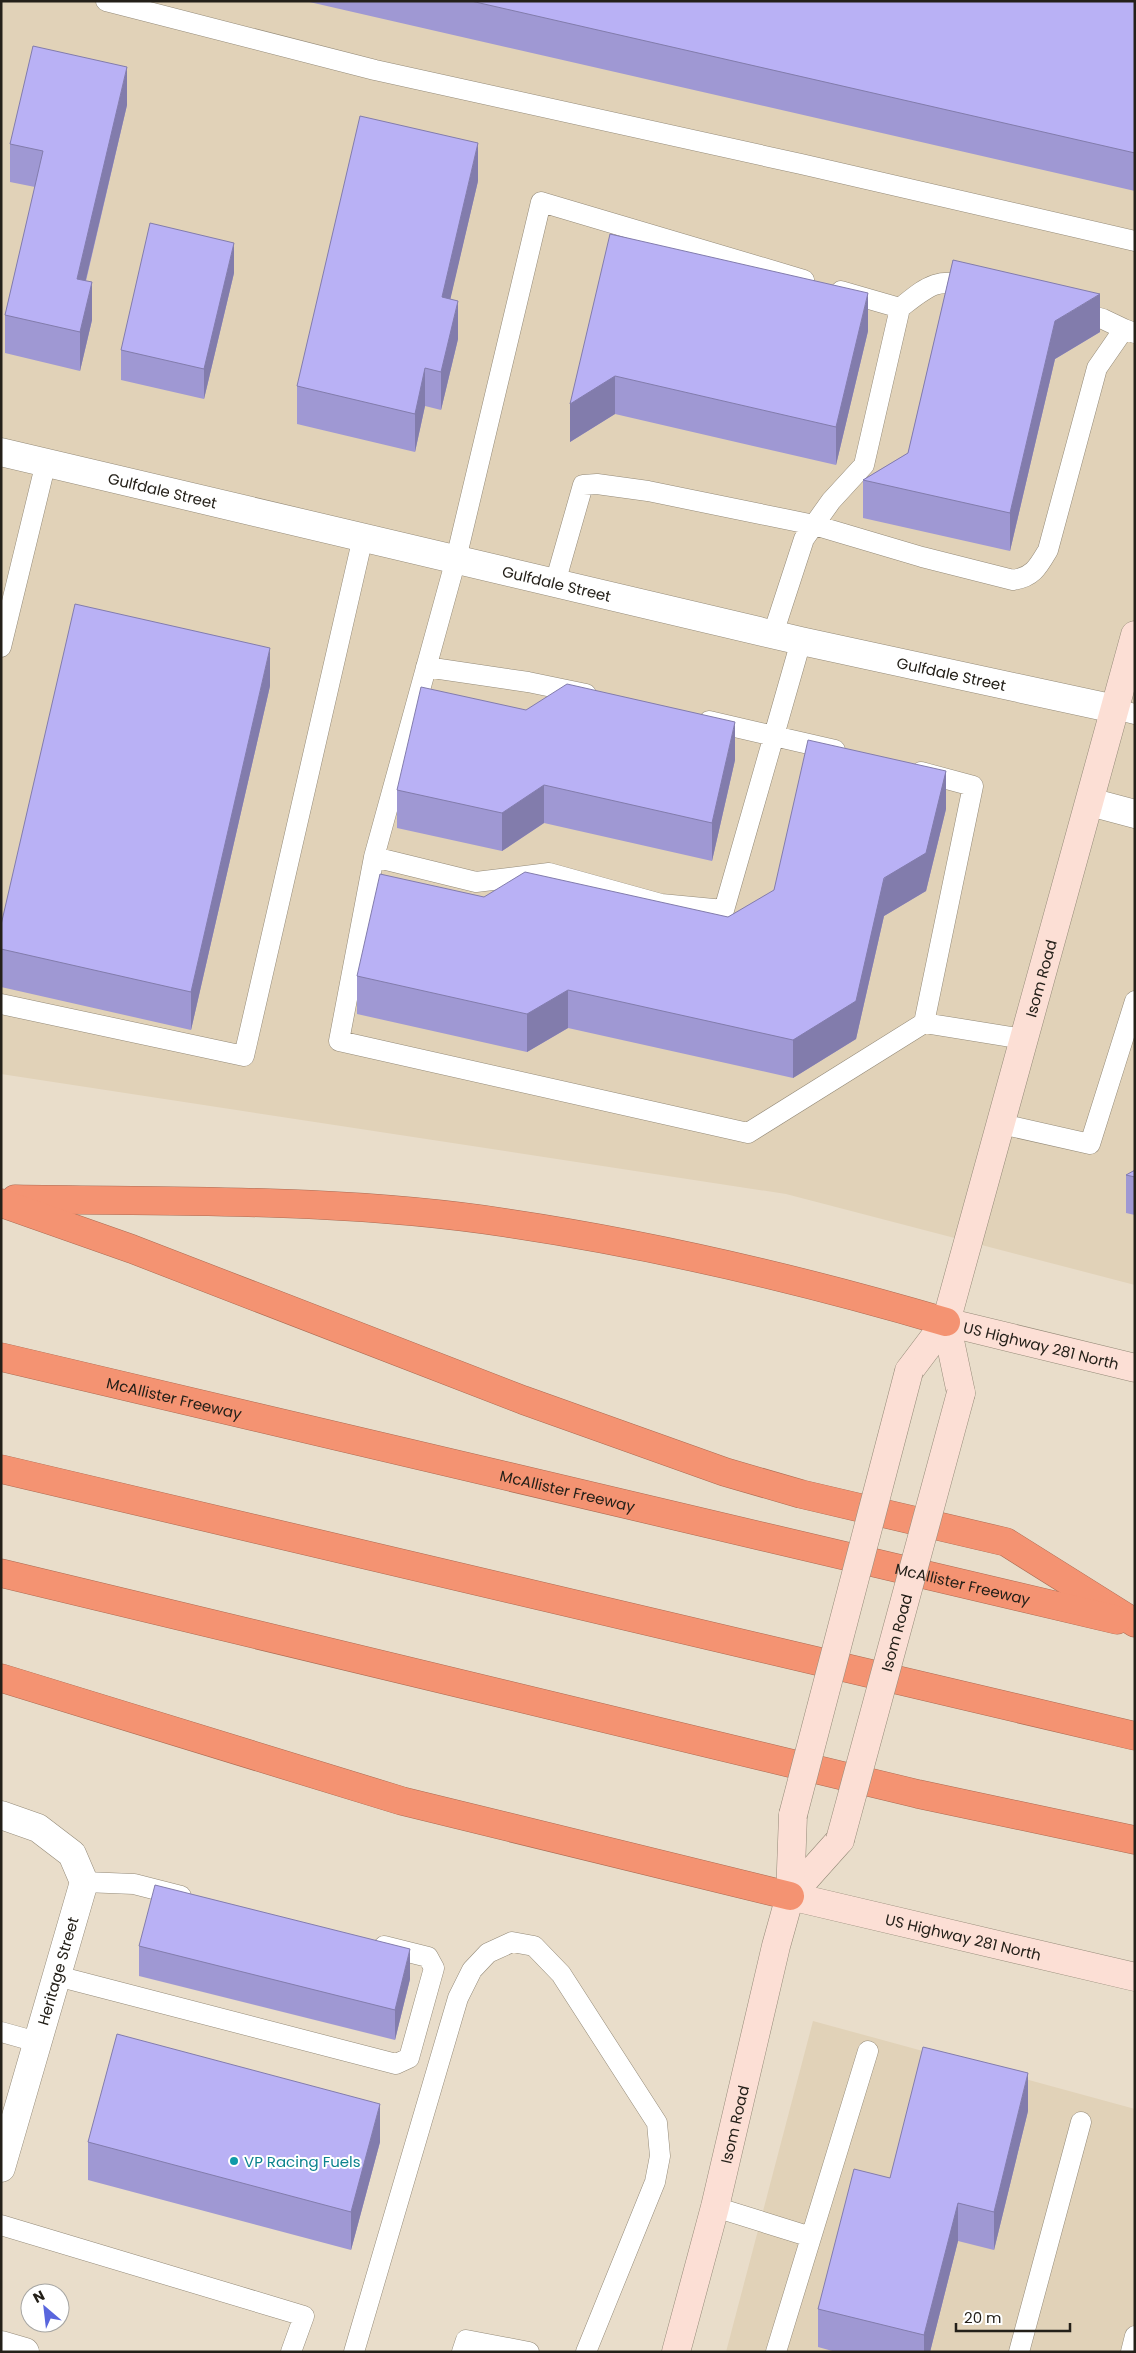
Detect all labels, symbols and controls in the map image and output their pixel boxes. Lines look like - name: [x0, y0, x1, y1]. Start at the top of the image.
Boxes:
- street label: Gulfdale Street: [106, 467, 219, 513]
- street label: Gulfdale Street: [500, 560, 613, 606]
- street label: Gulfdale Street: [895, 652, 1008, 696]
- street label: Isom Road: [1020, 937, 1061, 1019]
- street label: US Highway 281 North: [961, 1316, 1121, 1374]
- street label: McAllister Freeway: [105, 1372, 244, 1424]
- street label: McAllister Freeway: [498, 1464, 638, 1517]
- street label: McAllister Freeway: [893, 1558, 1033, 1610]
- street label: Isom Road: [876, 1591, 917, 1674]
- street label: US Highway 281 North: [883, 1908, 1043, 1965]
- street label: Heritage Street: [32, 1914, 84, 2028]
- street label: Isom Road: [715, 2083, 754, 2166]
- place label: VP Racing Fuels: [244, 2151, 361, 2172]
- marker: VP Racing Fuels: [228, 2155, 240, 2167]
- north arrow: [20, 2283, 70, 2333]
- text: N: [30, 2285, 48, 2308]
- scale bar: [956, 2300, 1070, 2332]
- text: 20 m: [964, 2307, 1002, 2328]

